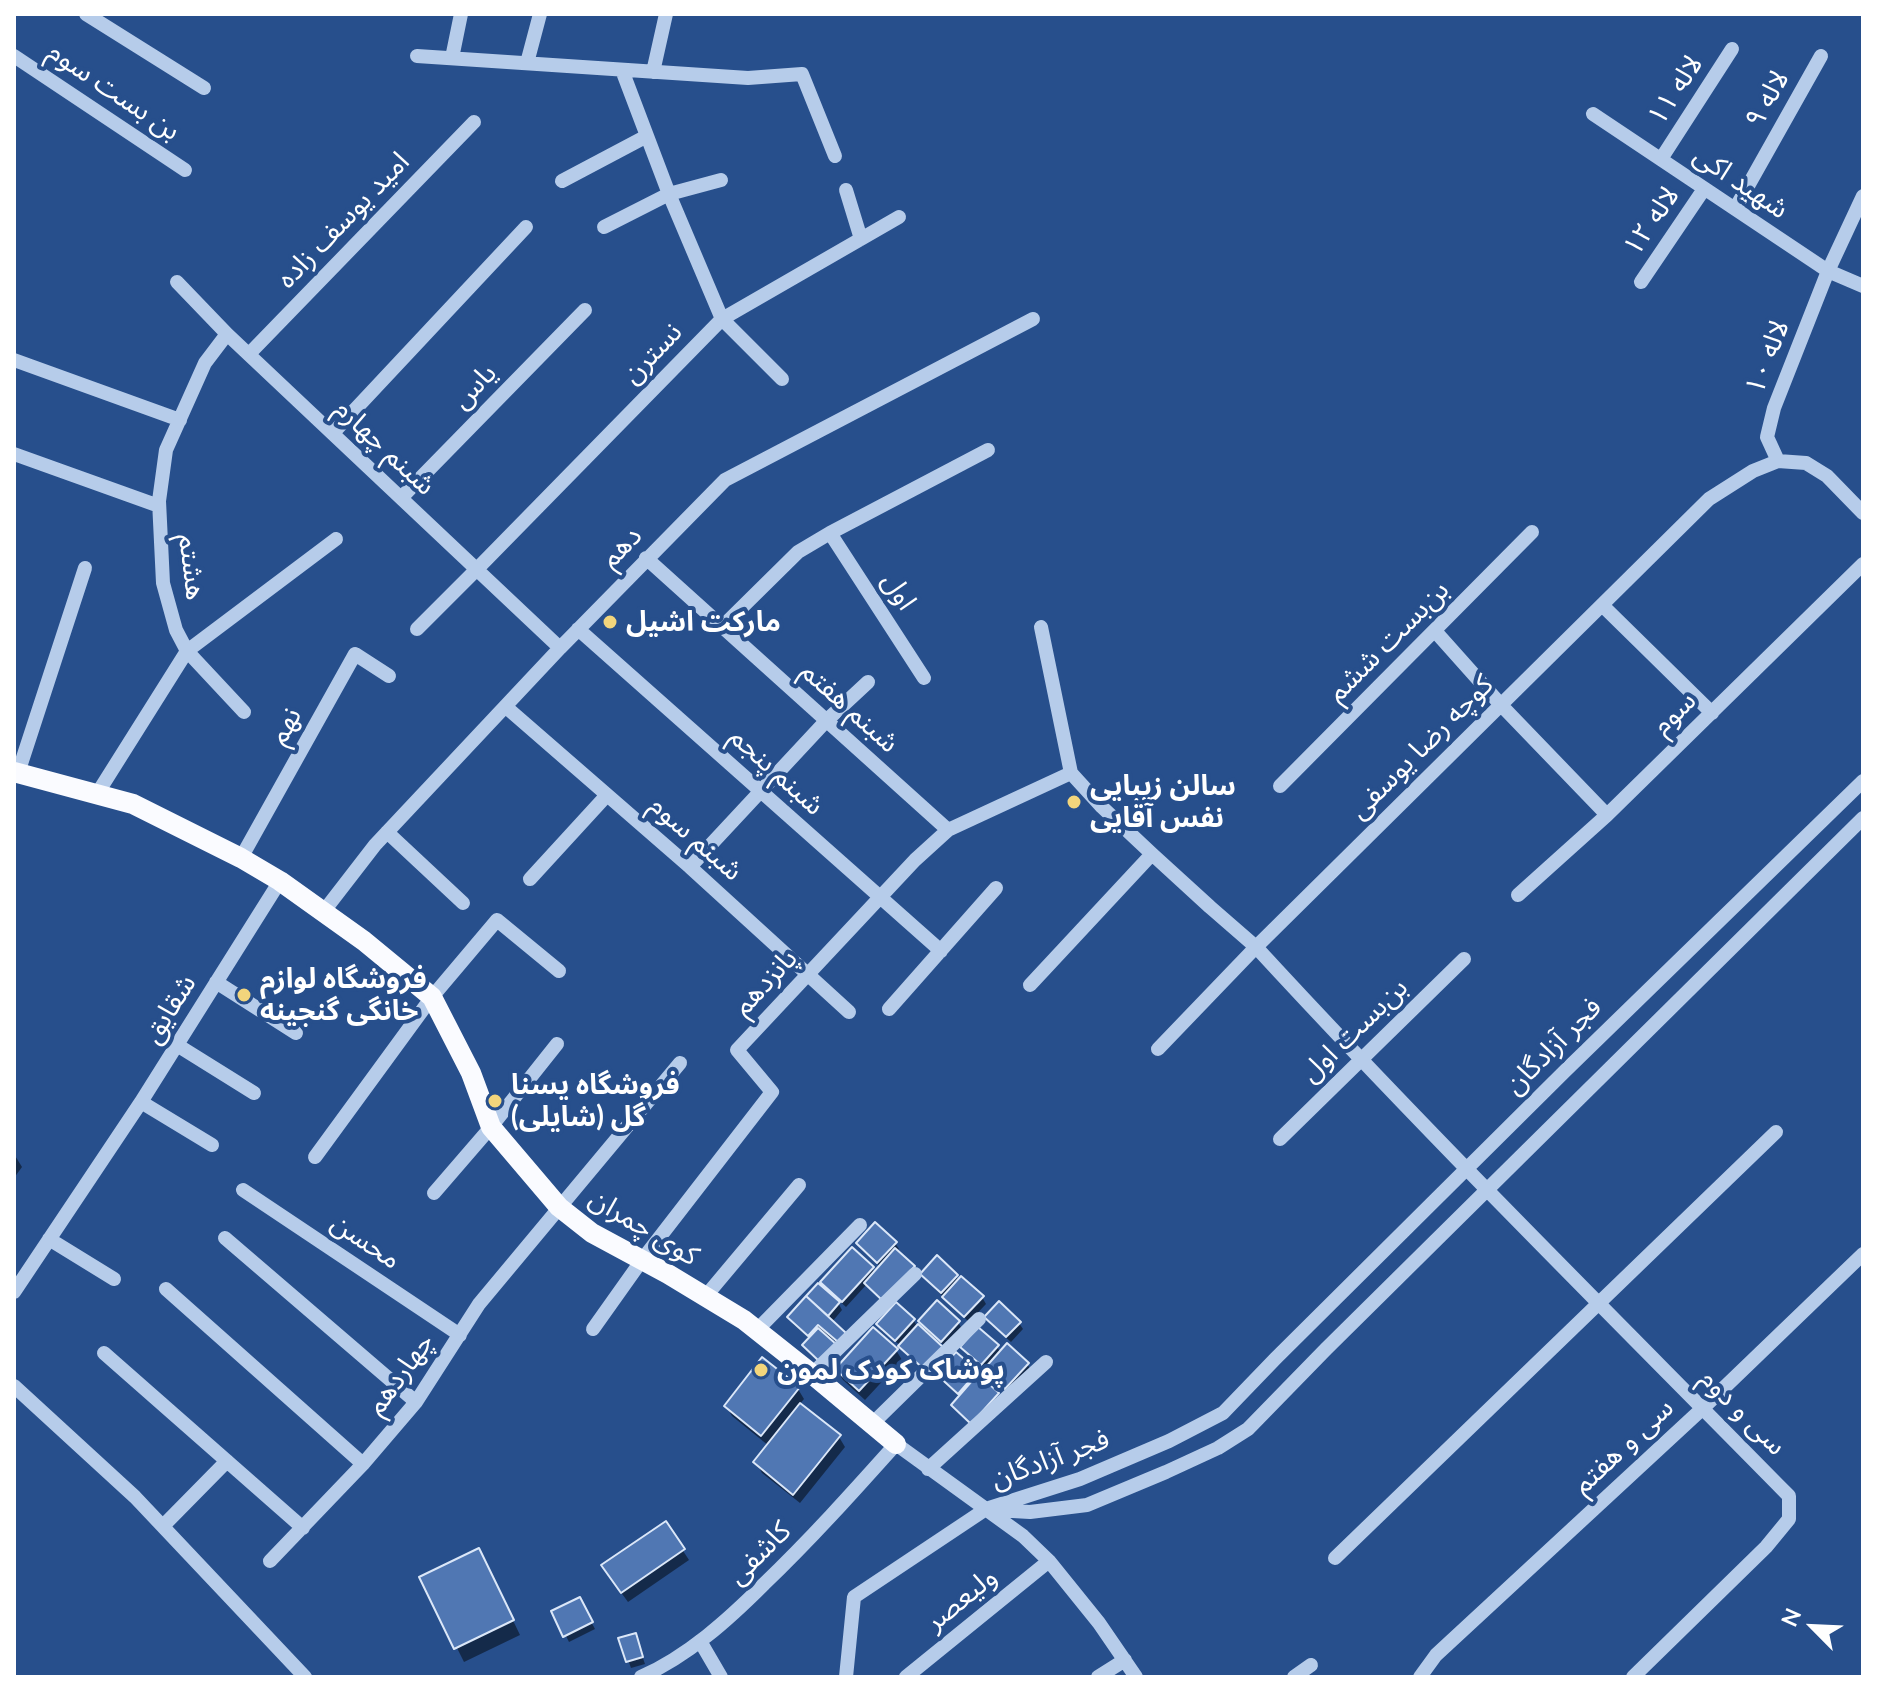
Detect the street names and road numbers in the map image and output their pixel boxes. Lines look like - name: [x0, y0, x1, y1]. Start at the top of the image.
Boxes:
- street label: بن بست سوم: [41, 34, 187, 148]
- street label: لاله ۱۱: [1640, 49, 1710, 131]
- street label: لاله ۹: [1738, 64, 1796, 134]
- street label: شهید اکی: [1687, 138, 1795, 226]
- street label: امید یوسف زاده: [270, 145, 416, 295]
- street label: لاله ۱۲: [1616, 180, 1686, 262]
- street label: نسترن: [615, 315, 689, 391]
- street label: لاله ۱۰: [1738, 315, 1796, 399]
- street label: یاس: [444, 356, 504, 416]
- street label: شبنم چهارم: [328, 392, 442, 502]
- street label: دهم: [593, 519, 649, 575]
- street label: هشتم: [171, 532, 213, 602]
- street label: اول: [874, 566, 924, 616]
- street label: بن‌بست ششم: [1320, 573, 1456, 709]
- street label: شبنم هفتم: [794, 654, 906, 760]
- street label: کوچه رضا یوسفی: [1342, 668, 1500, 826]
- street label: سوم: [1645, 684, 1703, 742]
- street label: نهم: [261, 701, 309, 751]
- street label: شبنم پنجم: [723, 720, 831, 822]
- street label: شبنم سوم: [642, 788, 750, 888]
- street label: پانزدهم: [726, 941, 804, 1023]
- street label: شقایق: [135, 968, 203, 1050]
- street label: بن‌بست اول: [1294, 971, 1414, 1089]
- street label: فجر آزادگان: [1497, 990, 1609, 1102]
- street label: کوی چمران: [583, 1181, 705, 1273]
- street label: محسن: [325, 1206, 407, 1276]
- street label: چهاردهم: [359, 1326, 441, 1422]
- street label: سی و دوم: [1693, 1362, 1793, 1462]
- street label: سی و هفتم: [1566, 1391, 1680, 1501]
- street label: فجر آزادگان: [986, 1422, 1114, 1496]
- street label: کاشفی: [720, 1514, 798, 1592]
- street label: ولیعصر: [918, 1560, 1004, 1638]

